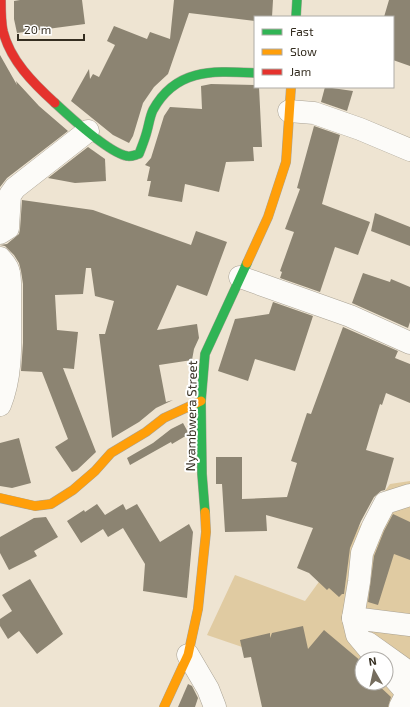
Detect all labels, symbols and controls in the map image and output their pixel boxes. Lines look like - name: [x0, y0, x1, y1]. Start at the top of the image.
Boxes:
- scale bar: [18, 16, 84, 42]
- legend: [254, 16, 394, 88]
- text: 20 m: [24, 22, 51, 36]
- text: Fast: [290, 24, 314, 38]
- text: Slow: [290, 44, 317, 58]
- text: Jam: [290, 64, 311, 78]
- street label: Nyambwera Street: [182, 360, 200, 472]
- north arrow: [354, 651, 394, 691]
- text: N: [367, 654, 377, 668]

